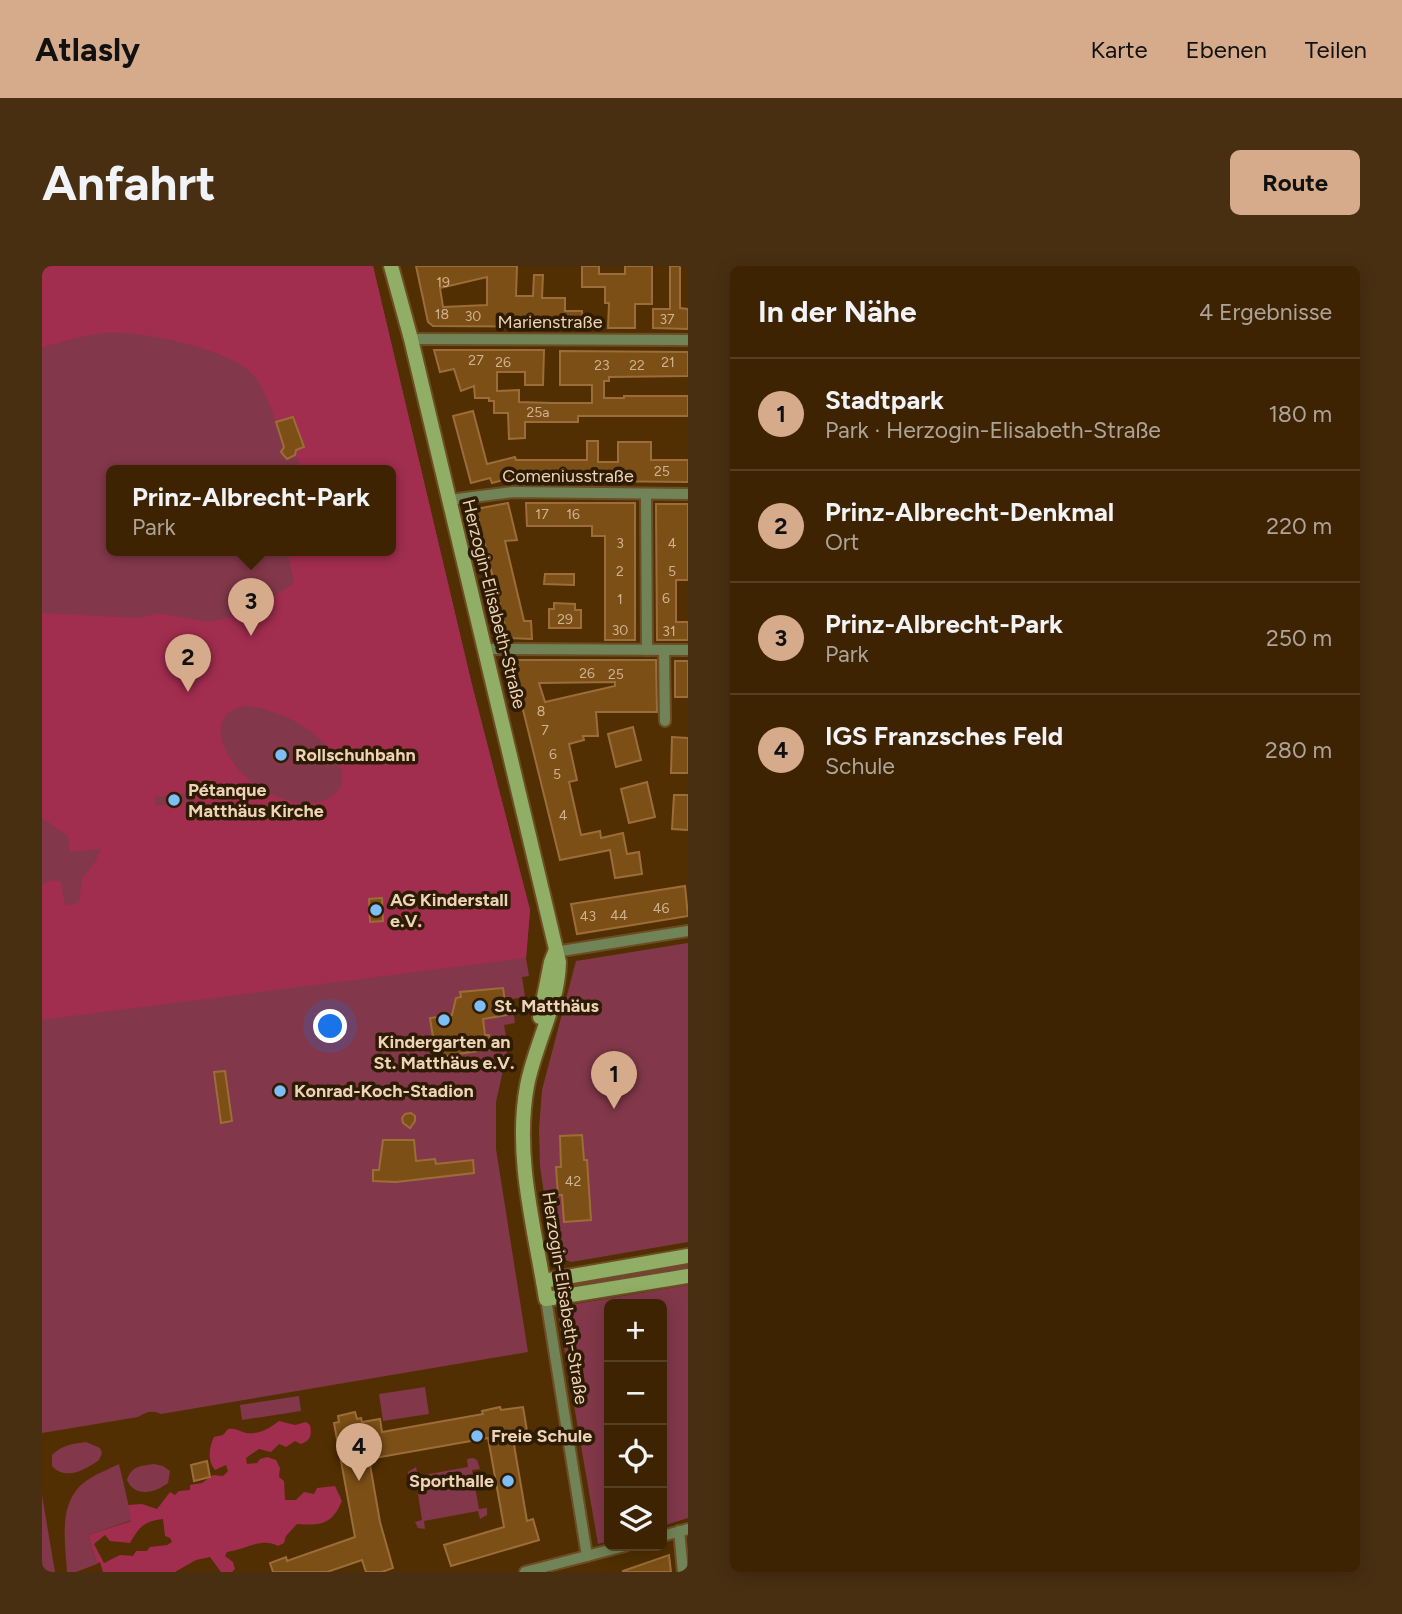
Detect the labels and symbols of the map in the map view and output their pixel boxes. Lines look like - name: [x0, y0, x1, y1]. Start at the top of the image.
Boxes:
- house number: 19: [436, 274, 450, 291]
- house number: 18: [435, 306, 449, 323]
- house number: 30: [465, 308, 481, 325]
- street label: Marienstraße: [498, 311, 603, 333]
- house number: 37: [659, 311, 675, 328]
- house number: 27: [468, 352, 484, 369]
- house number: 26: [495, 354, 511, 371]
- house number: 21: [661, 354, 675, 371]
- house number: 23: [594, 357, 610, 374]
- house number: 22: [629, 357, 645, 374]
- house number: 25a: [526, 404, 550, 421]
- house number: 25: [654, 463, 670, 480]
- street label: Comeniusstraße: [502, 465, 634, 487]
- street label: Herzogin-Elisabeth-Straße: [457, 497, 531, 711]
- house number: 17: [535, 506, 549, 523]
- house number: 16: [566, 506, 580, 523]
- house number: 3: [616, 535, 624, 552]
- house number: 4: [668, 535, 677, 552]
- house number: 2: [616, 563, 624, 580]
- house number: 5: [668, 563, 676, 580]
- pin: 3: [228, 578, 274, 636]
- house number: 6: [662, 590, 670, 607]
- house number: 1: [617, 591, 623, 608]
- house number: 29: [557, 611, 573, 628]
- house number: 30: [612, 622, 628, 639]
- house number: 31: [662, 623, 676, 640]
- pin: 2: [165, 634, 211, 692]
- house number: 26: [579, 665, 595, 682]
- house number: 25: [608, 666, 624, 683]
- house number: 8: [537, 703, 545, 720]
- house number: 7: [541, 722, 549, 739]
- place label: Rollschuhbahn: [295, 744, 416, 766]
- house number: 6: [549, 746, 557, 763]
- marker: Rollschuhbahn: [273, 747, 289, 763]
- house number: 5: [553, 766, 561, 783]
- place label: Pétanque Matthäus Kirche: [188, 779, 324, 822]
- marker: Pétanque Matthäus Kirche: [166, 792, 182, 808]
- house number: 4: [559, 807, 568, 824]
- place label: AG Kinderstall e.V.: [390, 889, 508, 932]
- house number: 46: [653, 900, 669, 917]
- marker: AG Kinderstall e.V.: [368, 902, 384, 918]
- house number: 44: [610, 907, 628, 924]
- house number: 43: [580, 908, 596, 925]
- place label: St. Matthäus: [494, 995, 599, 1017]
- marker: St. Matthäus: [472, 998, 488, 1014]
- your location: [313, 1009, 347, 1043]
- marker: Kindergarten an St. Matthäus e.V.: [436, 1012, 452, 1028]
- place label: Kindergarten an St. Matthäus e.V.: [374, 1031, 514, 1074]
- pin: 1: [591, 1051, 637, 1109]
- place label: Konrad-Koch-Stadion: [294, 1080, 474, 1102]
- marker: Konrad-Koch-Stadion: [272, 1083, 288, 1099]
- house number: 42: [565, 1173, 581, 1190]
- street label: Herzogin-Elisabeth-Straße: [537, 1190, 593, 1406]
- pin: 4: [336, 1423, 382, 1481]
- place label: Freie Schule: [491, 1425, 592, 1447]
- marker: Freie Schule: [469, 1428, 485, 1444]
- place label: Sporthalle: [409, 1470, 494, 1492]
- marker: Sporthalle: [500, 1473, 516, 1489]

